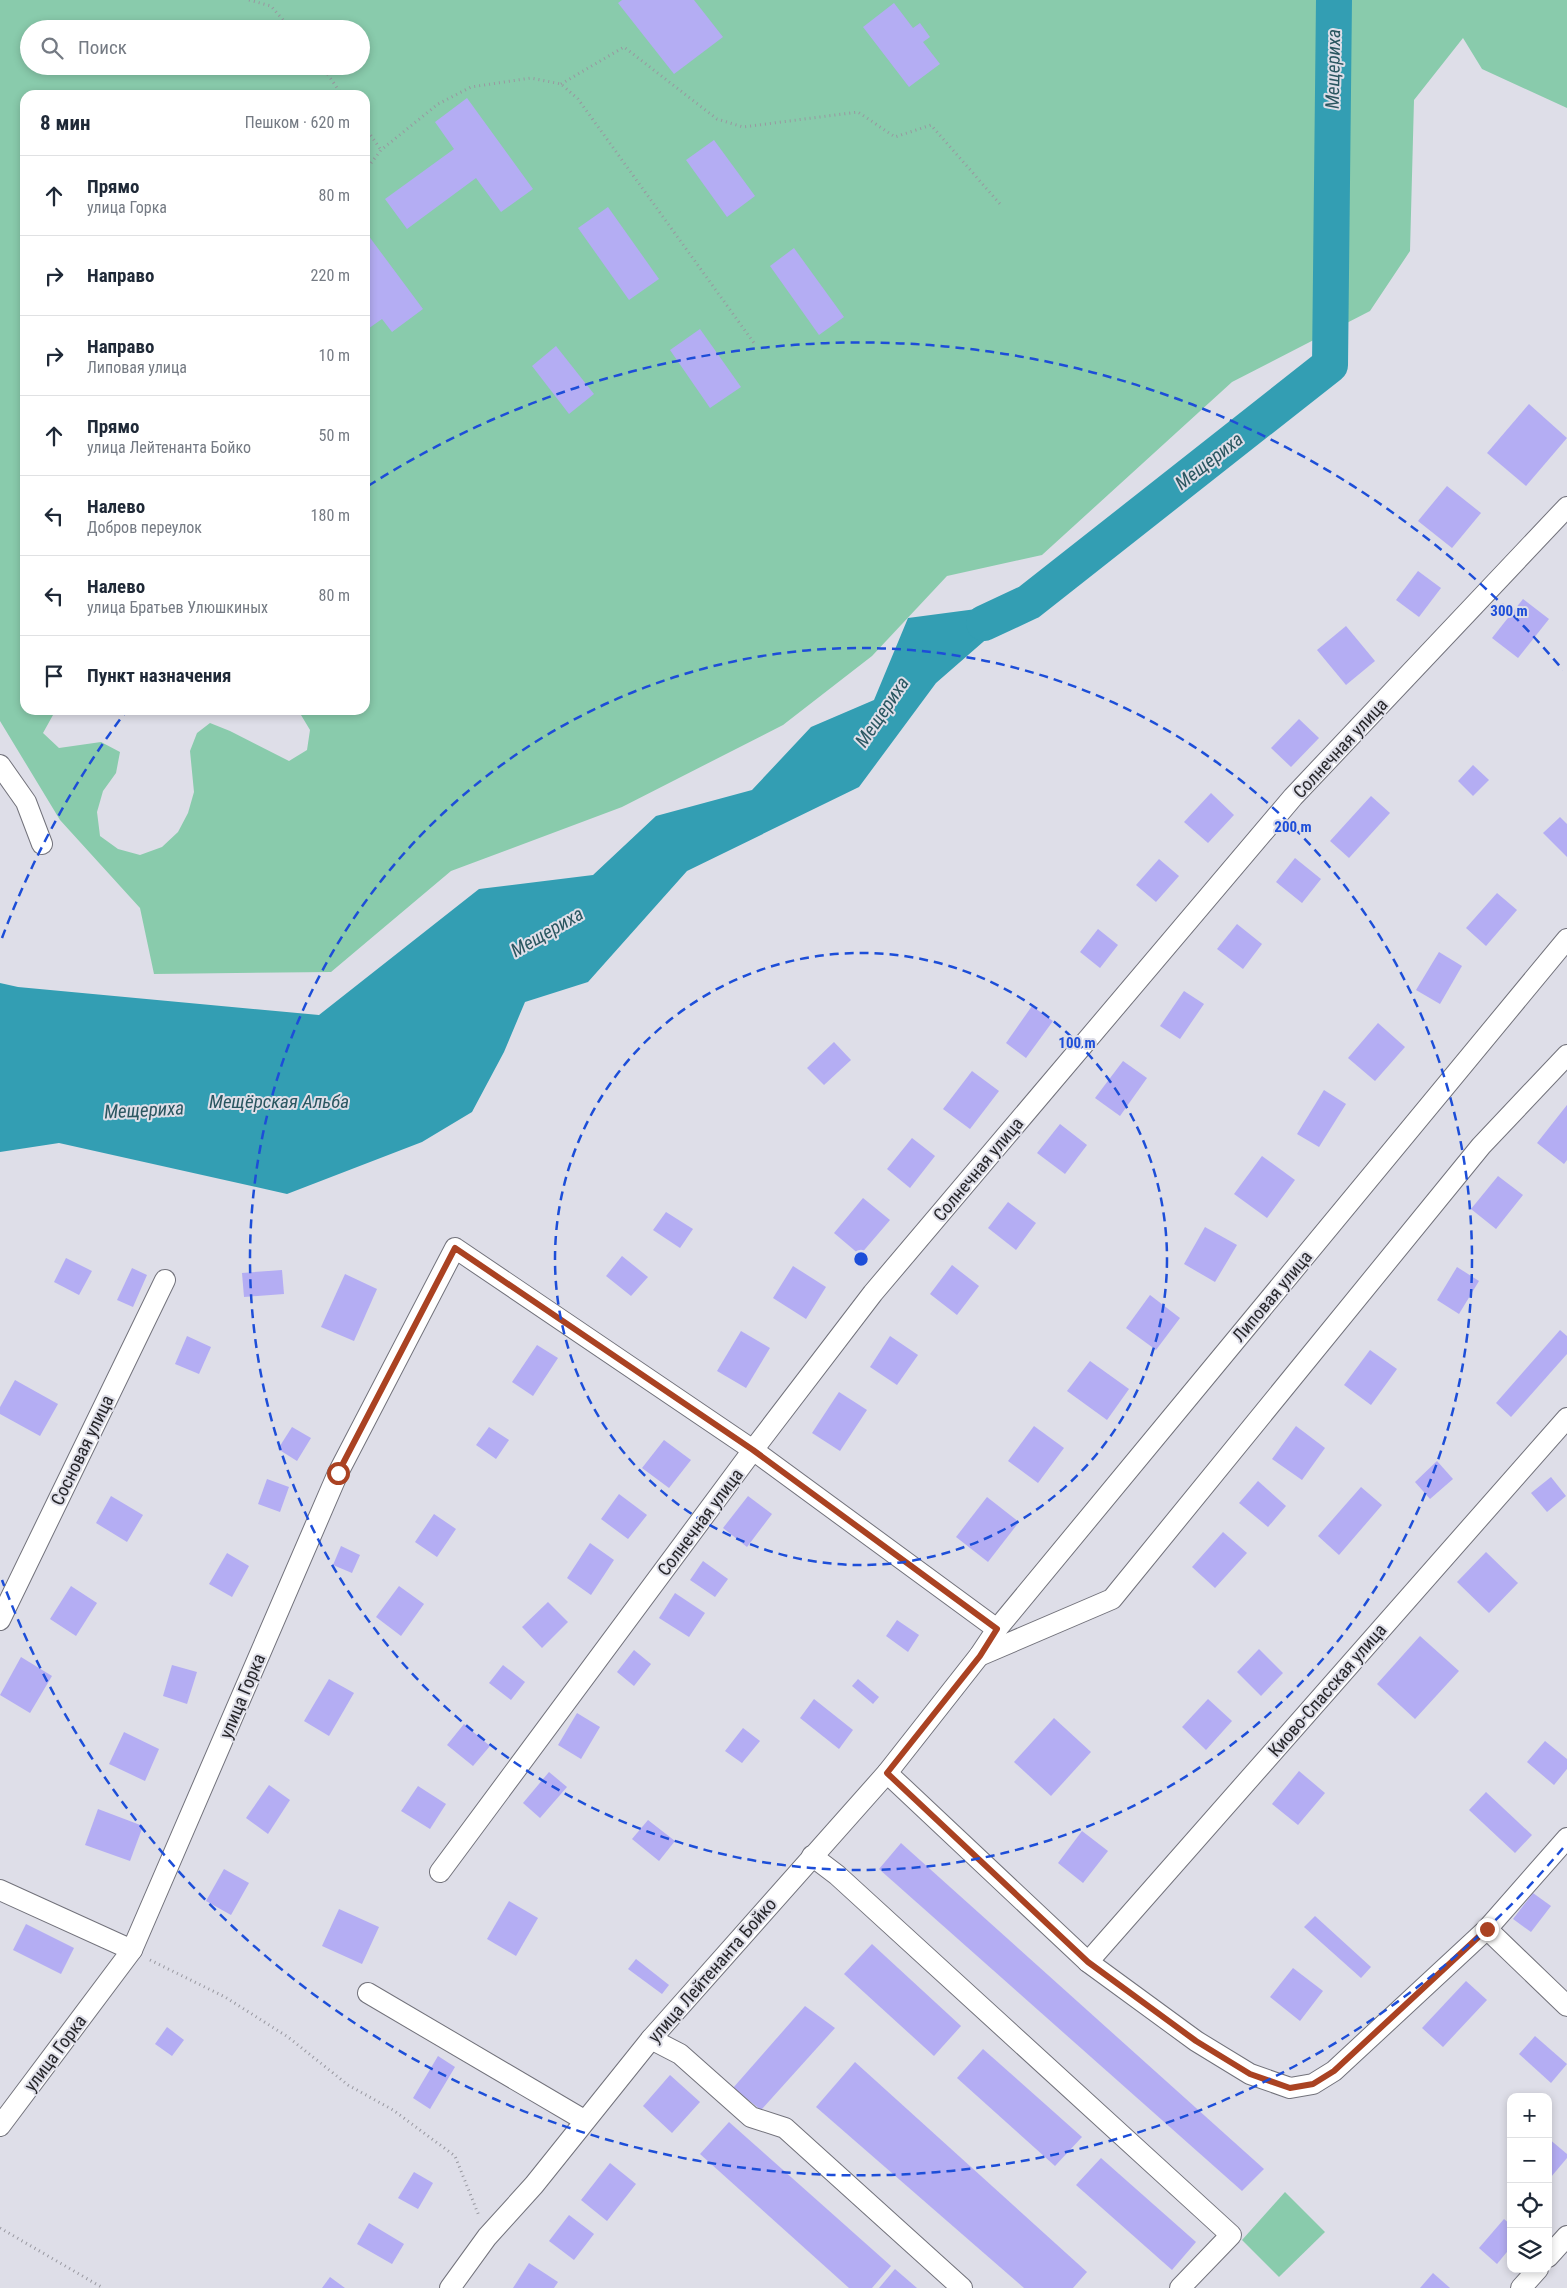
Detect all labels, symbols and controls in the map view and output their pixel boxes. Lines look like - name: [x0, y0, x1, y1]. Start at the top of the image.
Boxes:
- search box: [20, 20, 370, 75]
- water label: Мещериха: [1321, 29, 1345, 109]
- icon: search: [38, 34, 66, 62]
- text: Поиск: [78, 36, 127, 59]
- text: 8 мин: [40, 111, 90, 135]
- text: Пешком · 620 m: [245, 113, 350, 132]
- text: Прямо: [87, 175, 140, 198]
- icon: ahead: [40, 182, 68, 210]
- text: 80 m: [318, 186, 350, 205]
- text: улица Горка: [87, 198, 167, 217]
- icon: right: [40, 262, 68, 290]
- text: Направо: [87, 264, 154, 287]
- text: 220 m: [311, 266, 350, 285]
- text: Направо: [87, 335, 154, 358]
- icon: right: [40, 342, 68, 370]
- text: 10 m: [318, 346, 350, 365]
- text: Липовая улица: [87, 358, 187, 377]
- text: Прямо: [87, 415, 140, 438]
- icon: ahead: [40, 422, 68, 450]
- text: 50 m: [318, 426, 350, 445]
- water label: Мещериха: [1170, 427, 1248, 495]
- text: улица Лейтенанта Бойко: [87, 438, 251, 457]
- text: Налево: [87, 495, 145, 518]
- icon: left: [40, 502, 68, 530]
- text: 180 m: [311, 506, 350, 525]
- text: Добров переулок: [87, 518, 202, 537]
- text: Налево: [87, 575, 145, 598]
- icon: left: [40, 582, 68, 610]
- text: 80 m: [318, 586, 350, 605]
- text: улица Братьев Улюшкиных: [87, 598, 268, 617]
- text: 300 m: [1490, 602, 1528, 620]
- icon: arrive: [40, 662, 68, 690]
- text: Пункт назначения: [87, 664, 231, 687]
- water label: Мещериха: [850, 672, 914, 752]
- street label: Солнечная улица: [1288, 694, 1392, 802]
- text: 200 m: [1274, 818, 1312, 836]
- water label: Мещериха: [507, 902, 587, 962]
- text: 100 m: [1058, 1034, 1096, 1052]
- water label: Мещёрская Альба: [209, 1090, 349, 1113]
- water label: Мещериха: [103, 1096, 185, 1124]
- street label: Солнечная улица: [929, 1113, 1027, 1225]
- street label: Липовая улица: [1228, 1246, 1316, 1346]
- centre of rings: [852, 1250, 870, 1268]
- street label: Сосновая улица: [46, 1392, 118, 1508]
- route start: [327, 1462, 350, 1485]
- street label: Солнечная улица: [653, 1464, 747, 1580]
- street label: Киово-Спасская улица: [1264, 1619, 1390, 1761]
- street label: улица Горка: [215, 1650, 269, 1742]
- street label: улица Лейтенанта Бойко: [644, 1893, 780, 2047]
- route end: [1476, 1918, 1499, 1941]
- street label: улица Горка: [20, 2011, 90, 2095]
- map controls: [1507, 2093, 1552, 2273]
- button: +: [1507, 2093, 1552, 2138]
- button: −: [1507, 2138, 1552, 2183]
- button: locate: [1507, 2183, 1552, 2228]
- button: layers: [1507, 2228, 1552, 2273]

